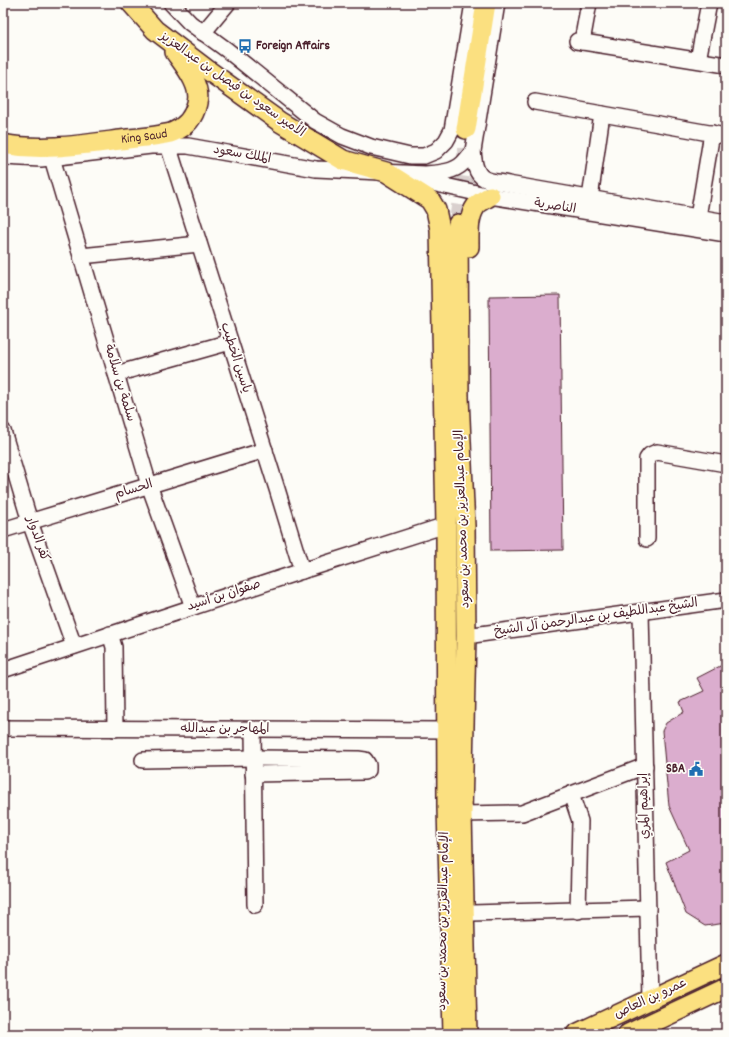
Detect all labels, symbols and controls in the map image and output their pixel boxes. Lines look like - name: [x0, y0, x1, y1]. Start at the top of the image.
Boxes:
- street label: الأمير سعود بن فيصل بن عبدالعزيز: [155, 26, 309, 143]
- place label: Foreign Affairs: [256, 37, 330, 56]
- bus stop icon: Foreign Affairs: [237, 38, 253, 54]
- street label: King Saud: [120, 124, 169, 149]
- street label: الملك سعود: [212, 141, 272, 169]
- street label: الناصرية: [533, 194, 577, 220]
- street label: ياسين الخطيب: [215, 320, 255, 396]
- street label: سلمة بن سلامة: [98, 342, 140, 424]
- street label: الإمام عبدالعزيز بن محمد بن سعود: [450, 429, 476, 609]
- street label: الحسام: [113, 475, 155, 505]
- street label: كفر الدوار: [20, 513, 54, 564]
- street label: صفوان بن أسيد: [185, 575, 263, 617]
- street label: الشيخ عبداللطيف بن عبدالرحمن آل الشيخ: [493, 594, 699, 642]
- street label: المهاجر بن عبدالله: [180, 720, 270, 739]
- place label: SBA: [666, 760, 685, 779]
- public building icon: SBA: [688, 761, 704, 777]
- street label: إبراهيم المري: [635, 773, 655, 839]
- street label: الإمام عبدالعزيز بن محمد بن سعود: [433, 831, 455, 1011]
- street label: عمرو بن العاص: [611, 974, 691, 1024]

